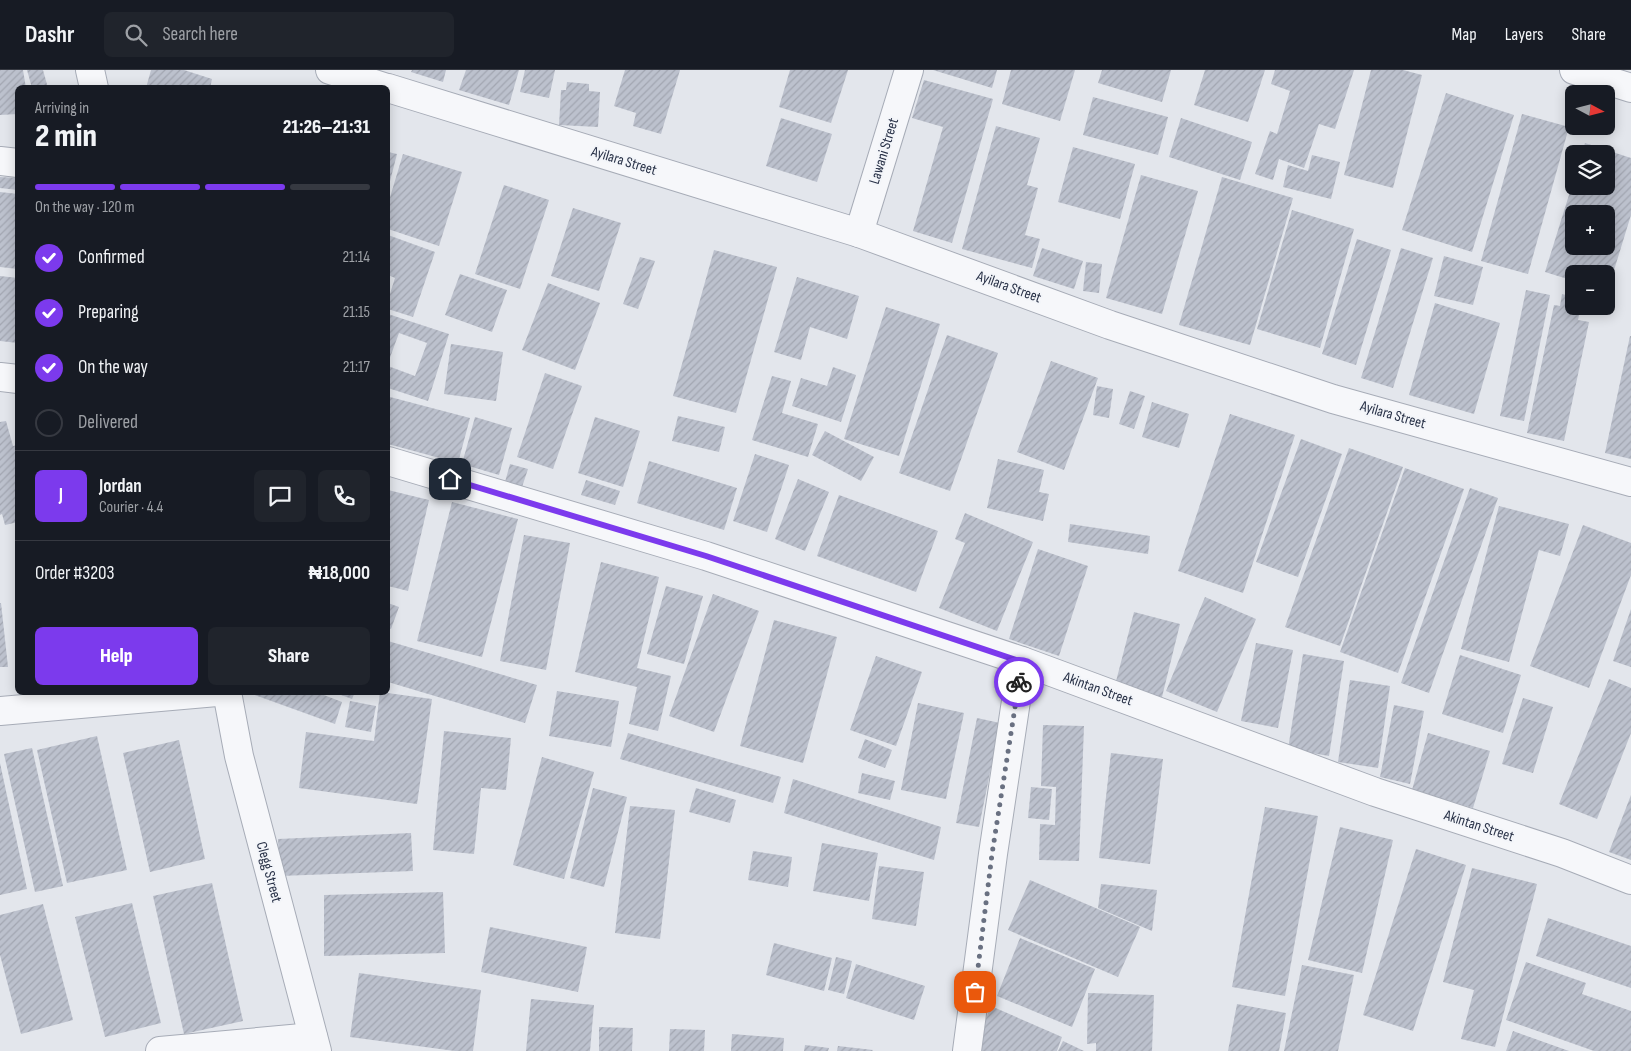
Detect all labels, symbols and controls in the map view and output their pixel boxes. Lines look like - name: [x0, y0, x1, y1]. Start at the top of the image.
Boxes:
- search box: [104, 12, 454, 57]
- text: Dashr: [25, 20, 74, 49]
- icon: search: [122, 21, 150, 49]
- text: Search here: [162, 23, 238, 46]
- text: Map: [1452, 24, 1477, 45]
- text: Layers: [1505, 24, 1544, 45]
- text: Share: [1572, 24, 1606, 45]
- north arrow: [1565, 85, 1615, 135]
- map controls: [1565, 85, 1615, 315]
- text: Arriving in: [35, 99, 89, 118]
- street label: Lawani Street: [865, 115, 903, 187]
- text: 21:26–21:31: [283, 116, 370, 139]
- text: 2 min: [35, 117, 97, 156]
- street label: Ayilara Street: [588, 142, 659, 180]
- button: layers: [1565, 145, 1615, 195]
- text: On the way · 120 m: [35, 198, 134, 217]
- button: +: [1565, 205, 1615, 255]
- icon: check: [35, 244, 63, 272]
- text: Confirmed: [78, 246, 145, 269]
- text: 21:14: [342, 248, 370, 267]
- button: −: [1565, 265, 1615, 315]
- street label: Ayilara Street: [973, 266, 1044, 308]
- icon: check: [35, 299, 63, 327]
- text: Preparing: [78, 301, 139, 324]
- text: 21:15: [343, 303, 370, 322]
- icon: check: [35, 354, 63, 382]
- text: On the way: [78, 356, 148, 379]
- text: 21:17: [343, 358, 370, 377]
- street label: Ayilara Street: [1357, 396, 1428, 434]
- text: Delivered: [78, 411, 138, 434]
- pin: [429, 458, 471, 500]
- icon: home: [436, 465, 464, 493]
- button: chat: [254, 470, 306, 522]
- button: phone: [318, 470, 370, 522]
- text: Jordan: [99, 475, 142, 498]
- text: J: [59, 484, 63, 507]
- text: Courier · 4.4: [99, 498, 163, 517]
- text: Order #3203: [35, 562, 114, 585]
- text: ₦18,000: [308, 562, 370, 585]
- button: Help: [35, 627, 198, 685]
- button: Share: [208, 627, 370, 685]
- courier: [994, 657, 1044, 707]
- street label: Akintan Street: [1060, 667, 1136, 710]
- icon: bike: [1005, 668, 1033, 696]
- street label: Akintan Street: [1441, 805, 1517, 846]
- street label: Clegg Street: [252, 840, 286, 905]
- pin: [954, 971, 996, 1013]
- icon: bag: [961, 978, 989, 1006]

